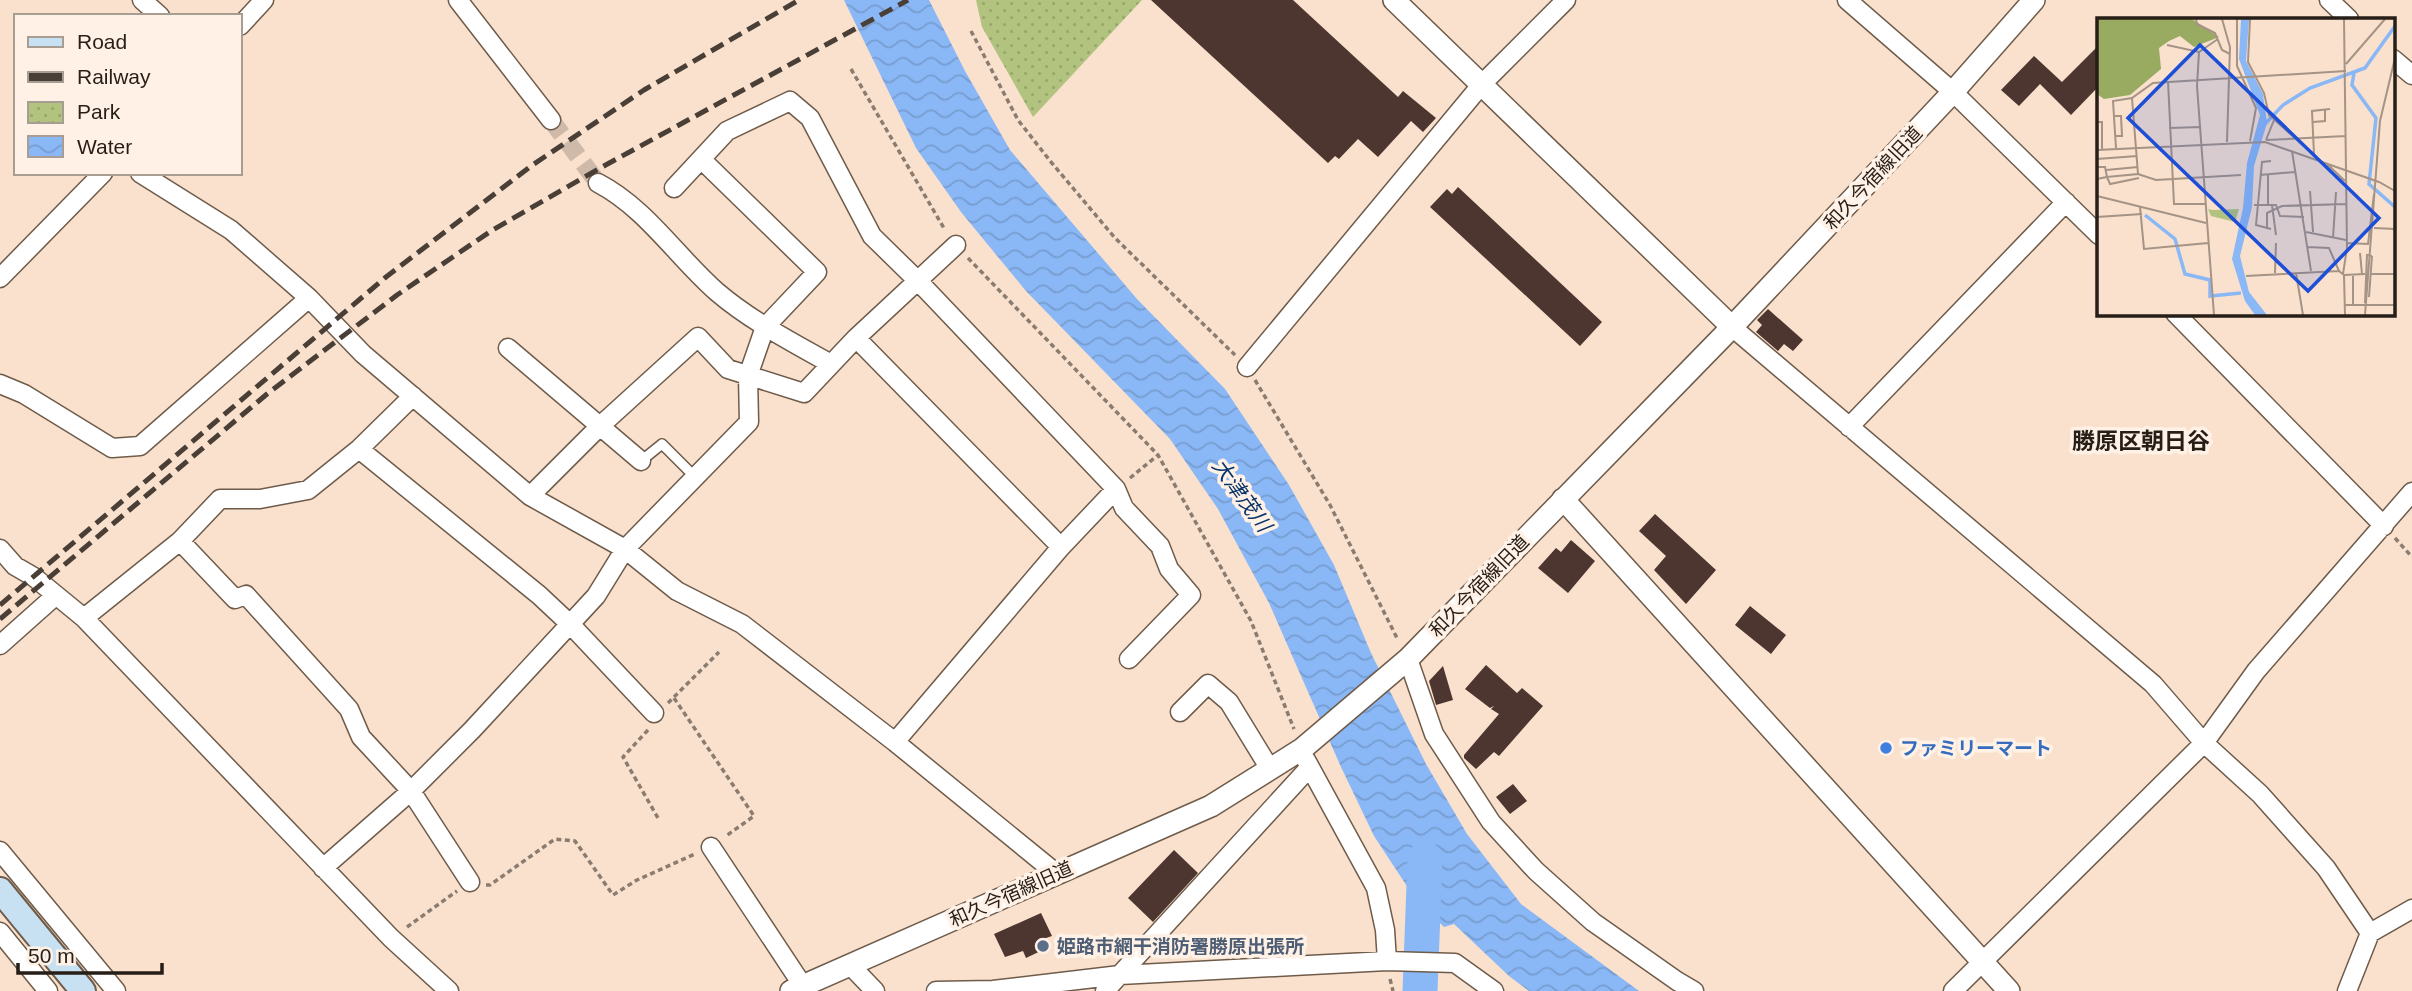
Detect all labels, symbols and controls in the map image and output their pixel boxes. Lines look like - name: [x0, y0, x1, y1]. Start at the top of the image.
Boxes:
- legend: [14, 14, 242, 175]
- inset map: [2097, 18, 2394, 315]
- text: Road: [77, 30, 127, 53]
- text: Railway: [77, 65, 151, 88]
- text: Park: [77, 100, 121, 123]
- street label: 和久今宿線旧道: [1820, 122, 1926, 234]
- text: Water: [77, 135, 132, 158]
- district label: 勝原区朝日谷: [2072, 428, 2210, 454]
- water label: 大津茂川: [1208, 454, 1277, 537]
- street label: 和久今宿線旧道: [1425, 531, 1533, 641]
- place label: ファミリーマート: [1900, 738, 2052, 759]
- marker: ファミリーマート: [1878, 740, 1894, 756]
- street label: 和久今宿線旧道: [946, 857, 1076, 931]
- scale bar: [18, 932, 161, 976]
- place label: 姫路市網干消防署勝原出張所: [1057, 936, 1304, 957]
- marker: 姫路市網干消防署勝原出張所: [1035, 938, 1051, 954]
- text: 50 m: [28, 944, 75, 967]

